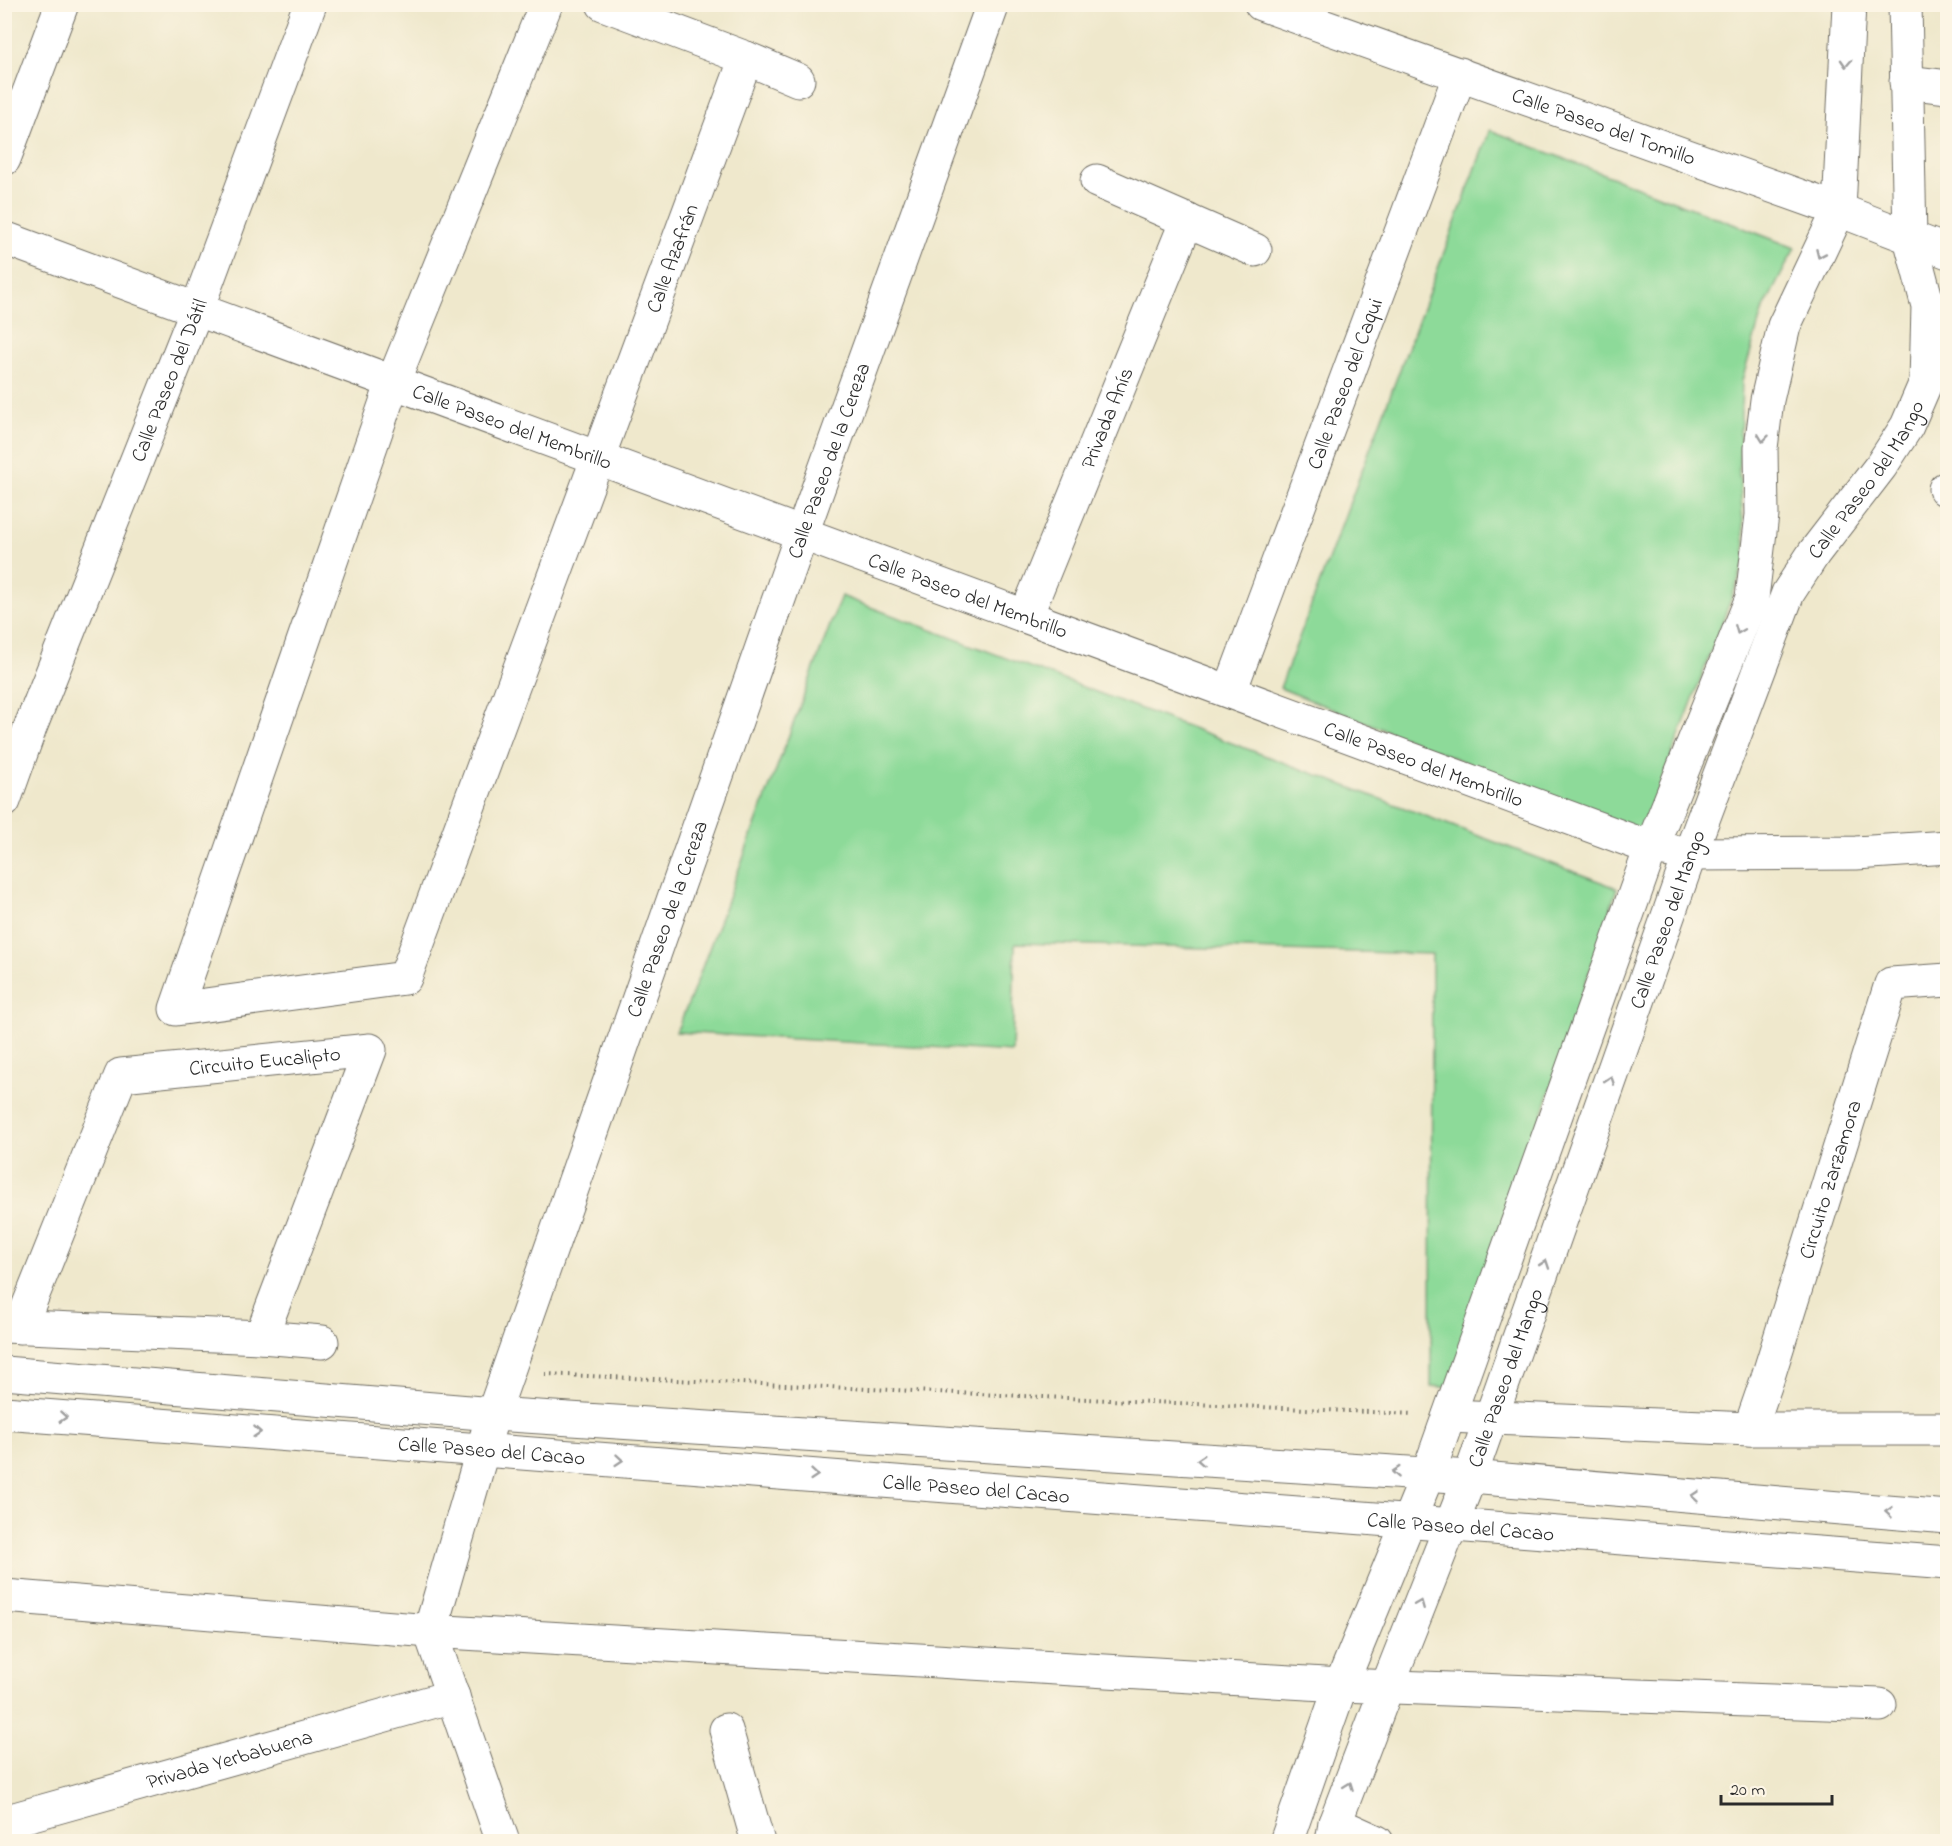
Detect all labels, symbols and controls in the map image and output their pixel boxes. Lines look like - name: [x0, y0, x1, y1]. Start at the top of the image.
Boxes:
- one-way arrow: [1840, 58, 1853, 67]
- street label: Calle Paseo del Tomillo: [1507, 81, 1699, 175]
- street label: Calle Azafrán: [640, 200, 708, 318]
- one-way arrow: [1815, 247, 1827, 258]
- street label: Calle Paseo del Dátil: [124, 295, 217, 467]
- street label: Calle Paseo del Caqui: [1301, 295, 1392, 474]
- street label: Calle Paseo de la Cereza: [781, 359, 879, 563]
- street label: Privada Anís: [1074, 363, 1142, 474]
- street label: Calle Paseo del Membrillo: [407, 377, 616, 479]
- street label: Calle Paseo del Mango: [1801, 396, 1933, 566]
- one-way arrow: [1757, 434, 1769, 443]
- street label: Calle Paseo del Membrillo: [863, 546, 1072, 648]
- one-way arrow: [1734, 624, 1746, 635]
- street label: Calle Paseo del Membrillo: [1319, 715, 1527, 816]
- street label: Calle Paseo de la Cereza: [620, 817, 717, 1022]
- street label: Calle Paseo del Mango: [1623, 826, 1715, 1014]
- street label: Circuito Eucalipto: [188, 1040, 342, 1085]
- one-way arrow: [1603, 1075, 1616, 1086]
- street label: Circuito Zarzamora: [1793, 1097, 1871, 1263]
- one-way arrow: [1538, 1259, 1551, 1270]
- street label: Calle Paseo del Mango: [1462, 1285, 1552, 1472]
- one-way arrow: [58, 1411, 67, 1424]
- one-way arrow: [253, 1425, 262, 1438]
- street label: Calle Paseo del Cacao: [397, 1430, 586, 1474]
- one-way arrow: [615, 1453, 624, 1466]
- one-way arrow: [1197, 1453, 1206, 1466]
- one-way arrow: [1391, 1466, 1400, 1479]
- street label: Calle Paseo del Cacao: [881, 1468, 1071, 1513]
- one-way arrow: [809, 1469, 818, 1482]
- one-way arrow: [1690, 1490, 1699, 1503]
- street label: Calle Paseo del Cacao: [1366, 1506, 1555, 1551]
- one-way arrow: [1885, 1506, 1894, 1519]
- one-way arrow: [1413, 1600, 1425, 1611]
- street label: Privada Yerbabuena: [143, 1723, 316, 1798]
- scale bar: [1721, 1768, 1832, 1806]
- text: 20 m: [1730, 1778, 1765, 1804]
- one-way arrow: [1342, 1781, 1354, 1792]

